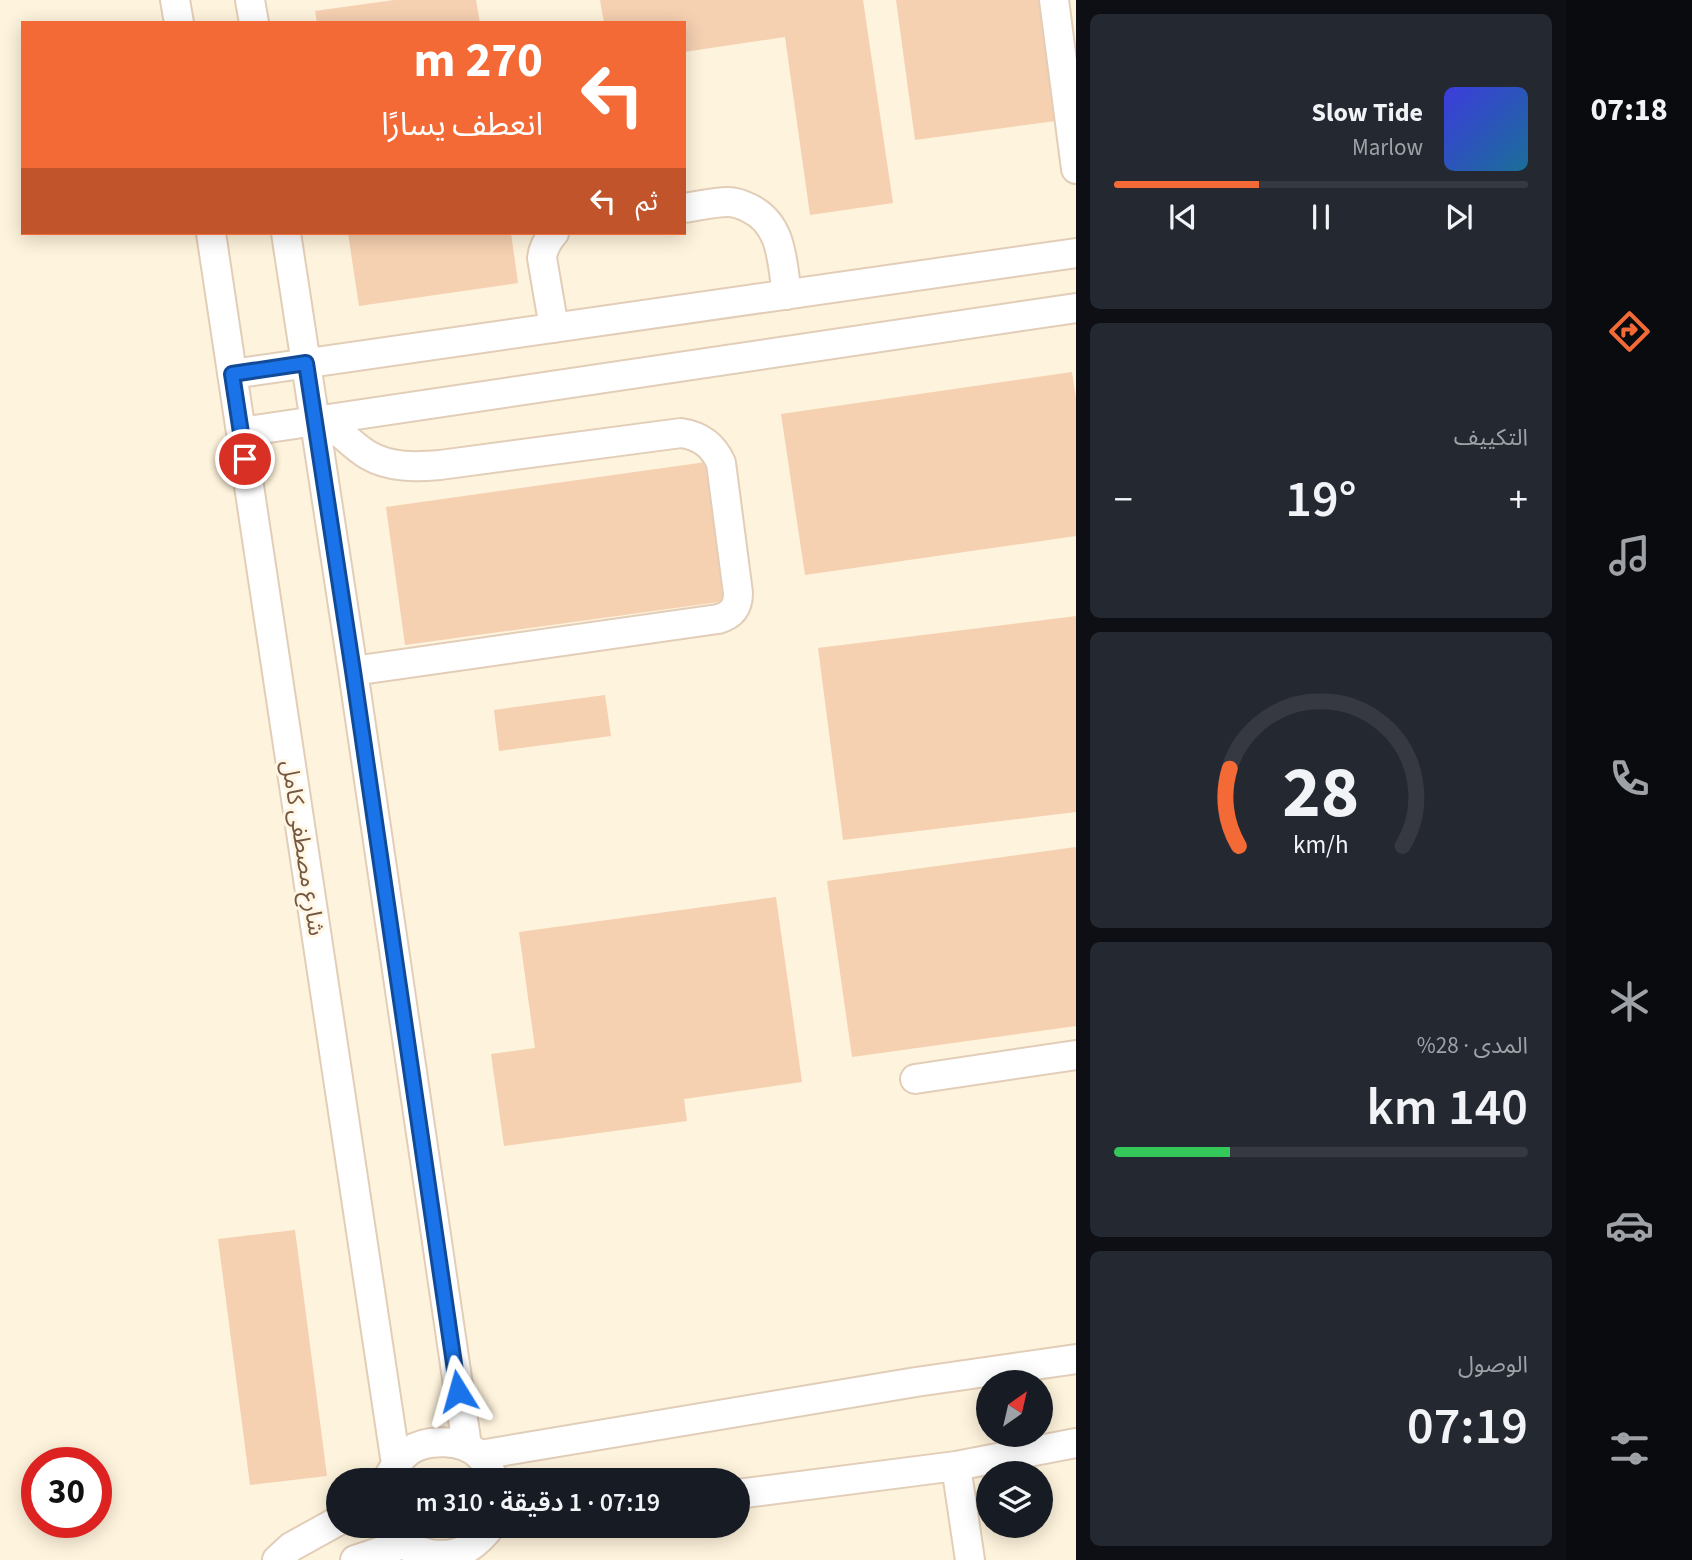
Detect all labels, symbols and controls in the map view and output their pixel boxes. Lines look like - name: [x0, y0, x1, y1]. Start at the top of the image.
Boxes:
- text: 270 m: [414, 26, 543, 96]
- icon: left: [567, 49, 658, 140]
- text: 07:18: [1590, 87, 1668, 133]
- text: Slow Tide: [1312, 94, 1423, 131]
- text: انعطف يسارًا: [381, 102, 543, 148]
- text: Marlow: [1352, 131, 1423, 164]
- icon: left: [584, 182, 622, 220]
- text: ثم: [636, 183, 658, 220]
- icon: previous: [1164, 198, 1202, 236]
- icon: pause: [1302, 198, 1340, 236]
- icon: next: [1440, 198, 1478, 236]
- icon: directions: [1605, 307, 1654, 356]
- text: التكييف: [1454, 421, 1528, 454]
- pin: [215, 429, 275, 489]
- icon: arrive: [226, 440, 264, 478]
- text: 19°: [1285, 463, 1357, 537]
- text: −: [1114, 473, 1133, 527]
- text: +: [1509, 473, 1528, 527]
- icon: music: [1605, 531, 1654, 580]
- text: 28: [1283, 741, 1359, 845]
- icon: phone: [1605, 754, 1654, 803]
- street label: شارع مصطفى كامل: [273, 758, 333, 938]
- text: km/h: [1293, 827, 1349, 863]
- icon: climate: [1605, 977, 1654, 1026]
- text: المدى · 28%: [1417, 1029, 1528, 1062]
- text: 140 km: [1367, 1071, 1528, 1145]
- icon: car: [1605, 1201, 1654, 1250]
- text: الوصول: [1458, 1348, 1528, 1381]
- position arrow: [421, 1354, 495, 1428]
- north arrow: [976, 1370, 1054, 1447]
- map controls: [976, 1370, 1053, 1538]
- text: 07:19: [1407, 1390, 1528, 1464]
- icon: filters: [1605, 1424, 1654, 1473]
- speed limit sign: 30: [21, 1447, 112, 1538]
- button: layers: [976, 1461, 1053, 1538]
- text: 07:19 · 1 دقيقة · 310 m: [416, 1484, 660, 1521]

